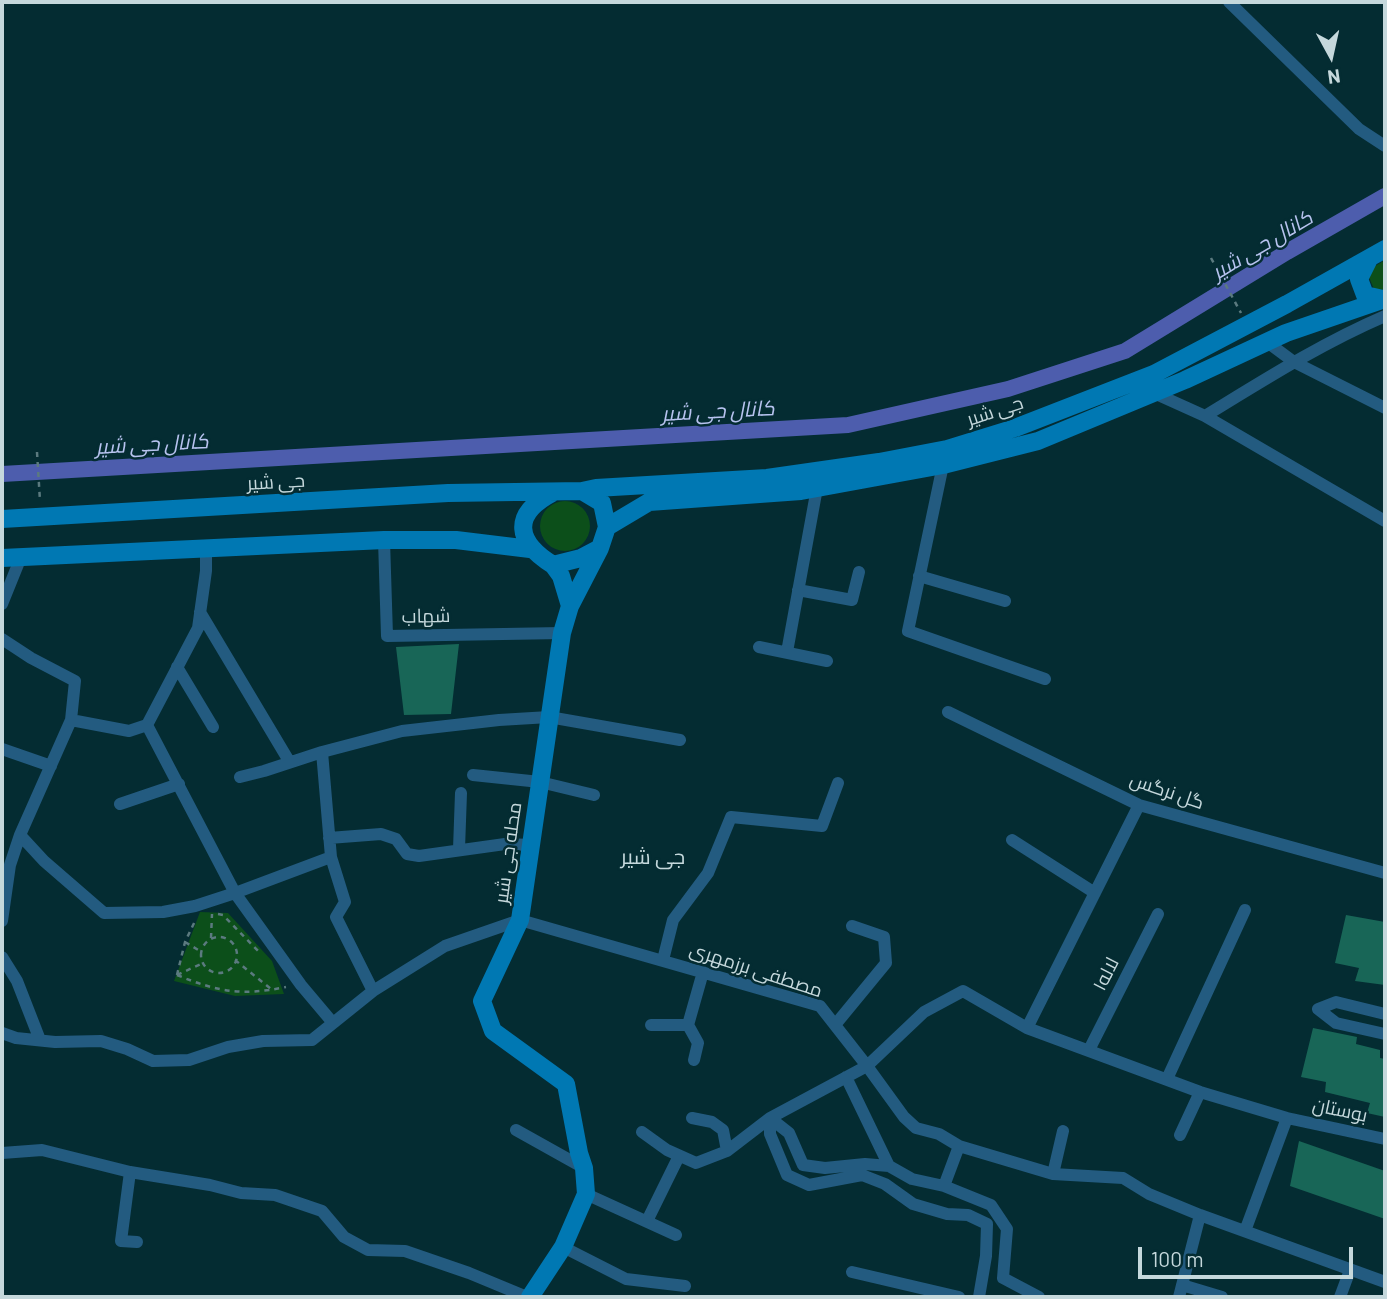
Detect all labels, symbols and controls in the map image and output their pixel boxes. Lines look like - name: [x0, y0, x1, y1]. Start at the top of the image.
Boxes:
- north arrow: [1296, 21, 1366, 91]
- text: N: [1326, 65, 1342, 90]
- water label: کانال جی شیر: [1207, 205, 1317, 285]
- street label: جی شیر: [964, 391, 1026, 431]
- water label: کانال جی شیر: [661, 395, 775, 427]
- water label: کانال جی شیر: [95, 428, 209, 460]
- street label: جی شیر: [246, 469, 306, 495]
- street label: شهاب: [401, 604, 451, 628]
- street label: گل نرگس: [1127, 768, 1207, 814]
- street label: محله جی شیر: [490, 801, 526, 905]
- district label: جی شیر: [621, 844, 685, 870]
- street label: مصطفی برزمهری: [687, 938, 825, 1002]
- street label: لاله۱: [1088, 954, 1124, 994]
- street label: بوستان: [1310, 1093, 1370, 1127]
- scale bar: [1142, 1232, 1357, 1276]
- text: 100 m: [1151, 1246, 1204, 1271]

